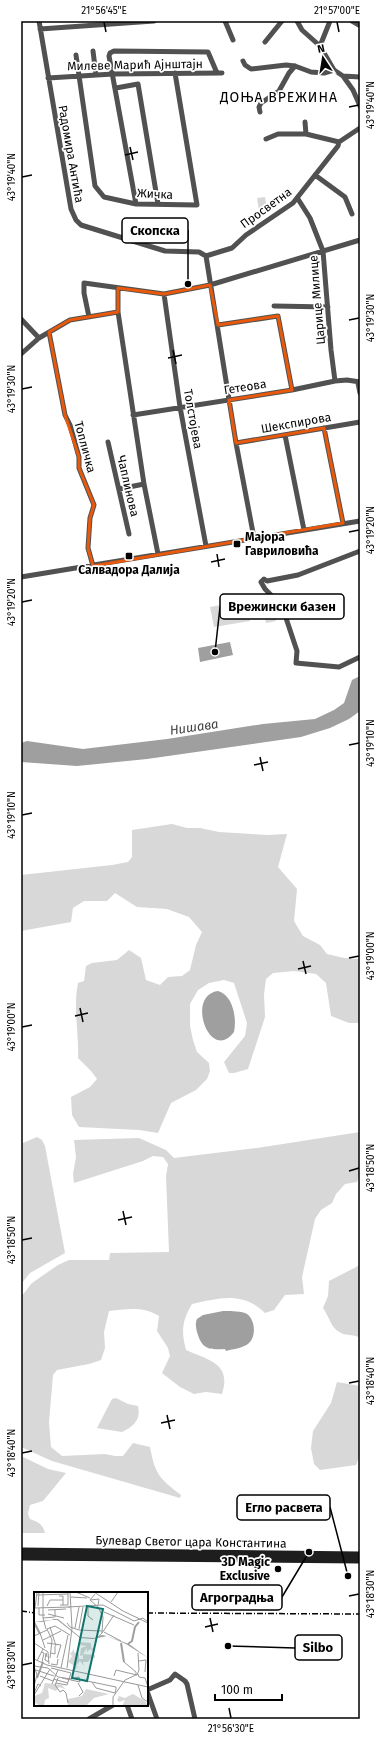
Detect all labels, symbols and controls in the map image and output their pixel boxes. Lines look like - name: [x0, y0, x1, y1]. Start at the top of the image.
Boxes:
- text: 21°56'45"E: [81, 5, 127, 17]
- text: 21°57'00"E: [314, 5, 360, 17]
- north arrow: [303, 38, 343, 78]
- text: N: [316, 42, 326, 56]
- street label: Милеве Марић Ајнштајн: [67, 57, 203, 73]
- text: 43°19'40"N: [365, 81, 377, 129]
- district label: ДОЊА ВРЕЖИНА: [219, 89, 338, 106]
- street label: Радомира Антића: [56, 104, 86, 204]
- text: 43°19'40"N: [6, 153, 18, 201]
- street label: Просветна: [238, 185, 294, 231]
- street label: Жичка: [137, 186, 173, 202]
- callout: Скопска: [122, 218, 188, 243]
- text: Скопска: [130, 223, 180, 238]
- street label: Царице Милице: [306, 255, 328, 345]
- text: 43°19'30"N: [365, 294, 377, 342]
- text: 43°19'30"N: [6, 365, 18, 413]
- street label: Гетеова: [223, 377, 267, 397]
- street label: Толстојева: [181, 388, 205, 450]
- street label: Шекспирова: [260, 410, 332, 436]
- street label: Топличка: [71, 420, 99, 474]
- street label: Чаплинова: [114, 454, 142, 518]
- text: 43°19'20"N: [365, 506, 377, 554]
- place label: Мајора Гавриловића: [245, 530, 319, 558]
- marker: Мајора Гавриловића: [232, 539, 242, 549]
- marker: Салвадора Далија: [124, 551, 134, 561]
- place label: Салвадора Далија: [78, 563, 180, 577]
- text: 43°19'20"N: [6, 578, 18, 626]
- callout: Врежински базен: [220, 594, 344, 619]
- text: Врежински базен: [228, 599, 336, 614]
- water label: Нишава: [169, 716, 219, 738]
- text: 43°19'10"N: [365, 719, 377, 767]
- text: 43°19'10"N: [6, 791, 18, 839]
- text: 43°19'00"N: [365, 932, 377, 980]
- text: 43°19'00"N: [6, 1003, 18, 1051]
- text: 43°18'50"N: [365, 1144, 377, 1192]
- text: 43°18'50"N: [6, 1216, 18, 1264]
- text: 43°18'40"N: [365, 1357, 377, 1405]
- text: 43°18'40"N: [6, 1429, 18, 1477]
- callout: Егло расвета: [237, 1495, 330, 1520]
- text: Егло расвета: [245, 1500, 323, 1515]
- street label: Булевар Светог цара Константина: [95, 1533, 287, 1551]
- place label: 3D Magic Exclusive: [220, 1555, 270, 1583]
- marker: 3D Magic Exclusive: [273, 1564, 283, 1574]
- text: 43°18'30"N: [365, 1570, 377, 1618]
- callout: Агроградња: [192, 1585, 282, 1610]
- text: Агроградња: [199, 1590, 274, 1605]
- inset map: [34, 1592, 148, 1706]
- callout: Silbo: [295, 1635, 342, 1660]
- text: Silbo: [303, 1640, 334, 1655]
- text: 43°18'30"N: [6, 1641, 18, 1689]
- scale bar: [215, 1676, 282, 1702]
- text: 100 m: [221, 1683, 253, 1697]
- text: 21°56'30"E: [208, 1723, 254, 1735]

